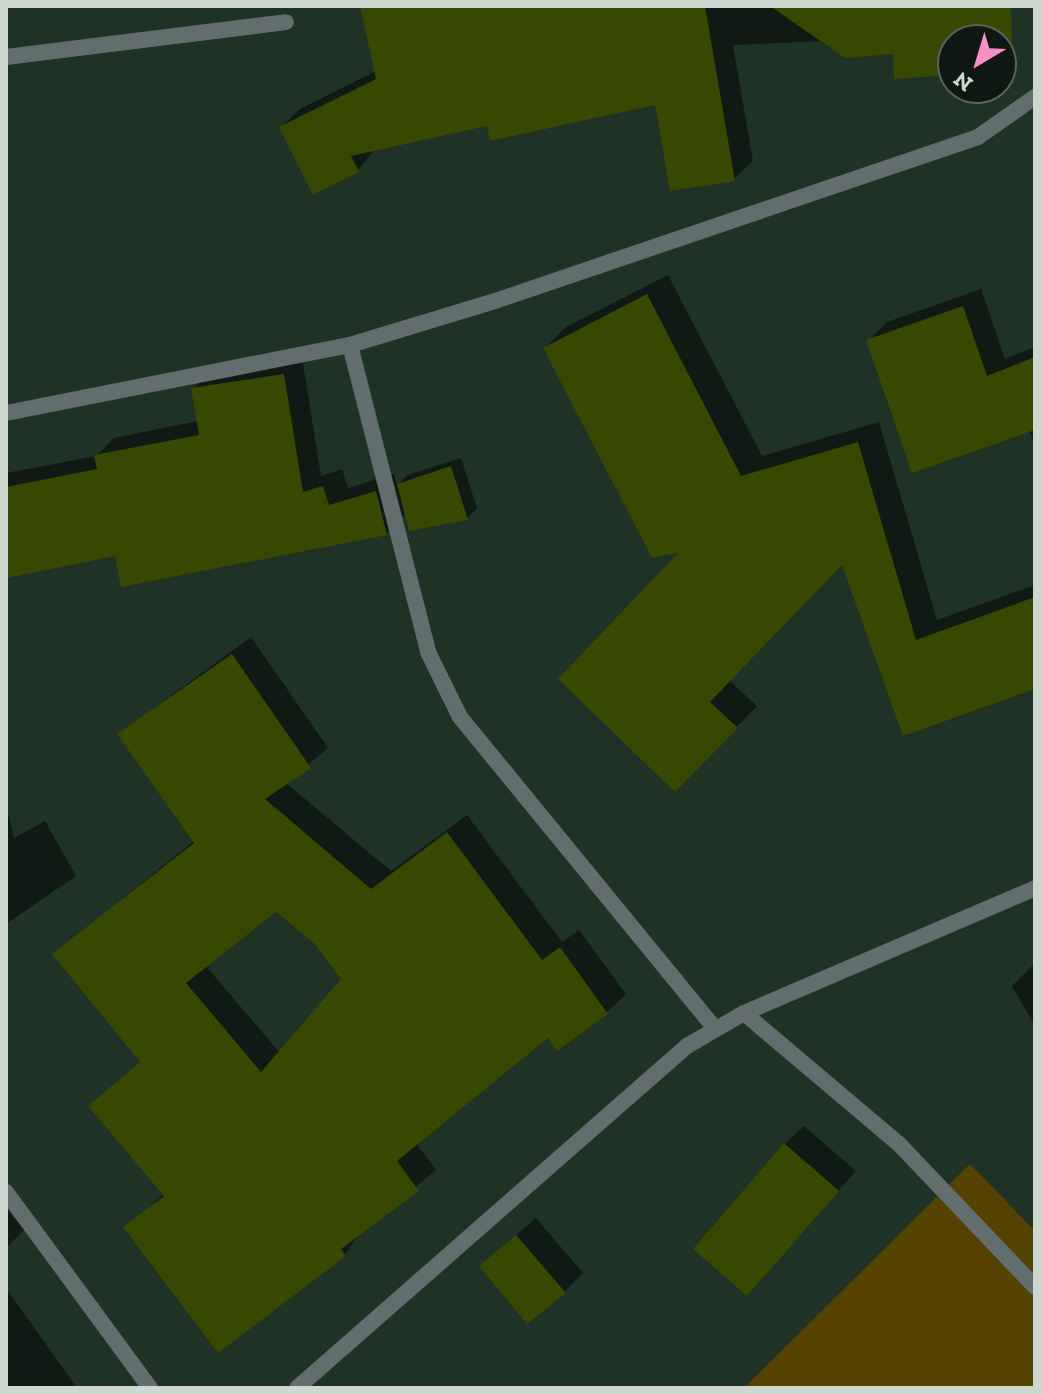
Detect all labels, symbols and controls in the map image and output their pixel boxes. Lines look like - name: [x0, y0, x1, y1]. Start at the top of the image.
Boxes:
- north arrow: [937, 24, 1017, 104]
- text: N: [948, 66, 978, 98]

